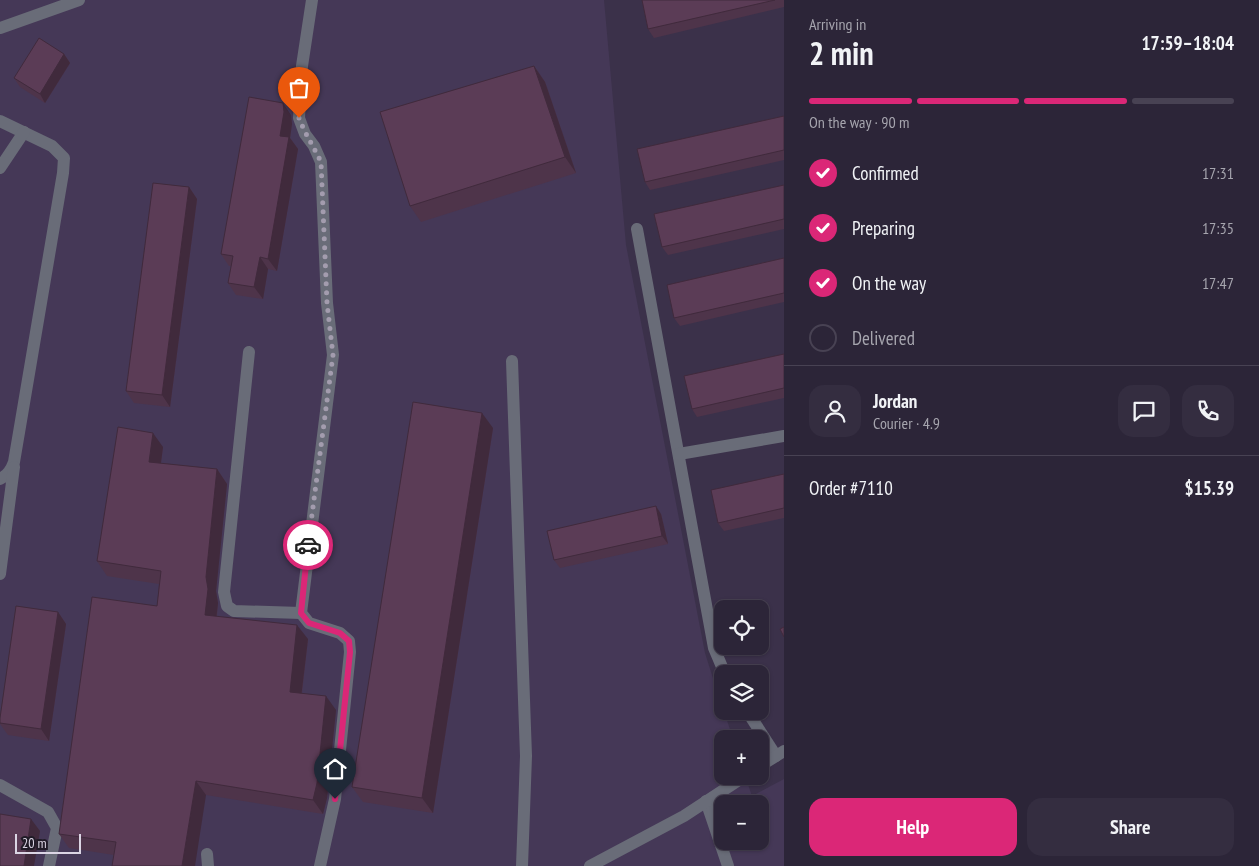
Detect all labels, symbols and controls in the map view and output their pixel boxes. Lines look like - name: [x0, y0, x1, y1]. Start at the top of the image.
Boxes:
- text: Arriving in: [809, 14, 866, 34]
- text: 17:59–18:04: [1141, 31, 1234, 55]
- text: 2 min: [809, 32, 874, 74]
- pin: [278, 67, 320, 118]
- icon: bag: [285, 74, 313, 102]
- text: On the way · 90 m: [809, 112, 909, 132]
- icon: check: [809, 159, 837, 187]
- text: Confirmed: [852, 161, 919, 185]
- text: 17:31: [1202, 163, 1234, 183]
- icon: check: [809, 214, 837, 242]
- text: Preparing: [852, 216, 915, 240]
- text: 17:35: [1202, 218, 1234, 238]
- icon: check: [809, 269, 837, 297]
- text: On the way: [852, 271, 926, 295]
- text: 17:47: [1202, 273, 1234, 293]
- text: Delivered: [852, 326, 915, 350]
- button: person: [809, 385, 861, 437]
- button: chat: [1118, 385, 1170, 437]
- button: phone: [1182, 385, 1234, 437]
- text: Jordan: [873, 389, 917, 413]
- text: Courier · 4.9: [873, 413, 940, 433]
- text: Order #7110: [809, 476, 893, 500]
- text: $15.39: [1185, 476, 1234, 500]
- courier: [283, 520, 333, 570]
- icon: car: [294, 531, 322, 559]
- map controls: [714, 600, 769, 850]
- button: locate: [714, 600, 769, 655]
- button: layers: [714, 665, 769, 720]
- button: +: [714, 730, 769, 785]
- pin: [314, 748, 356, 799]
- icon: home: [321, 755, 349, 783]
- button: −: [714, 795, 769, 850]
- button: Help: [809, 798, 1017, 856]
- button: Share: [1027, 798, 1234, 856]
- scale bar: [15, 831, 81, 854]
- text: 20 m: [22, 834, 47, 852]

